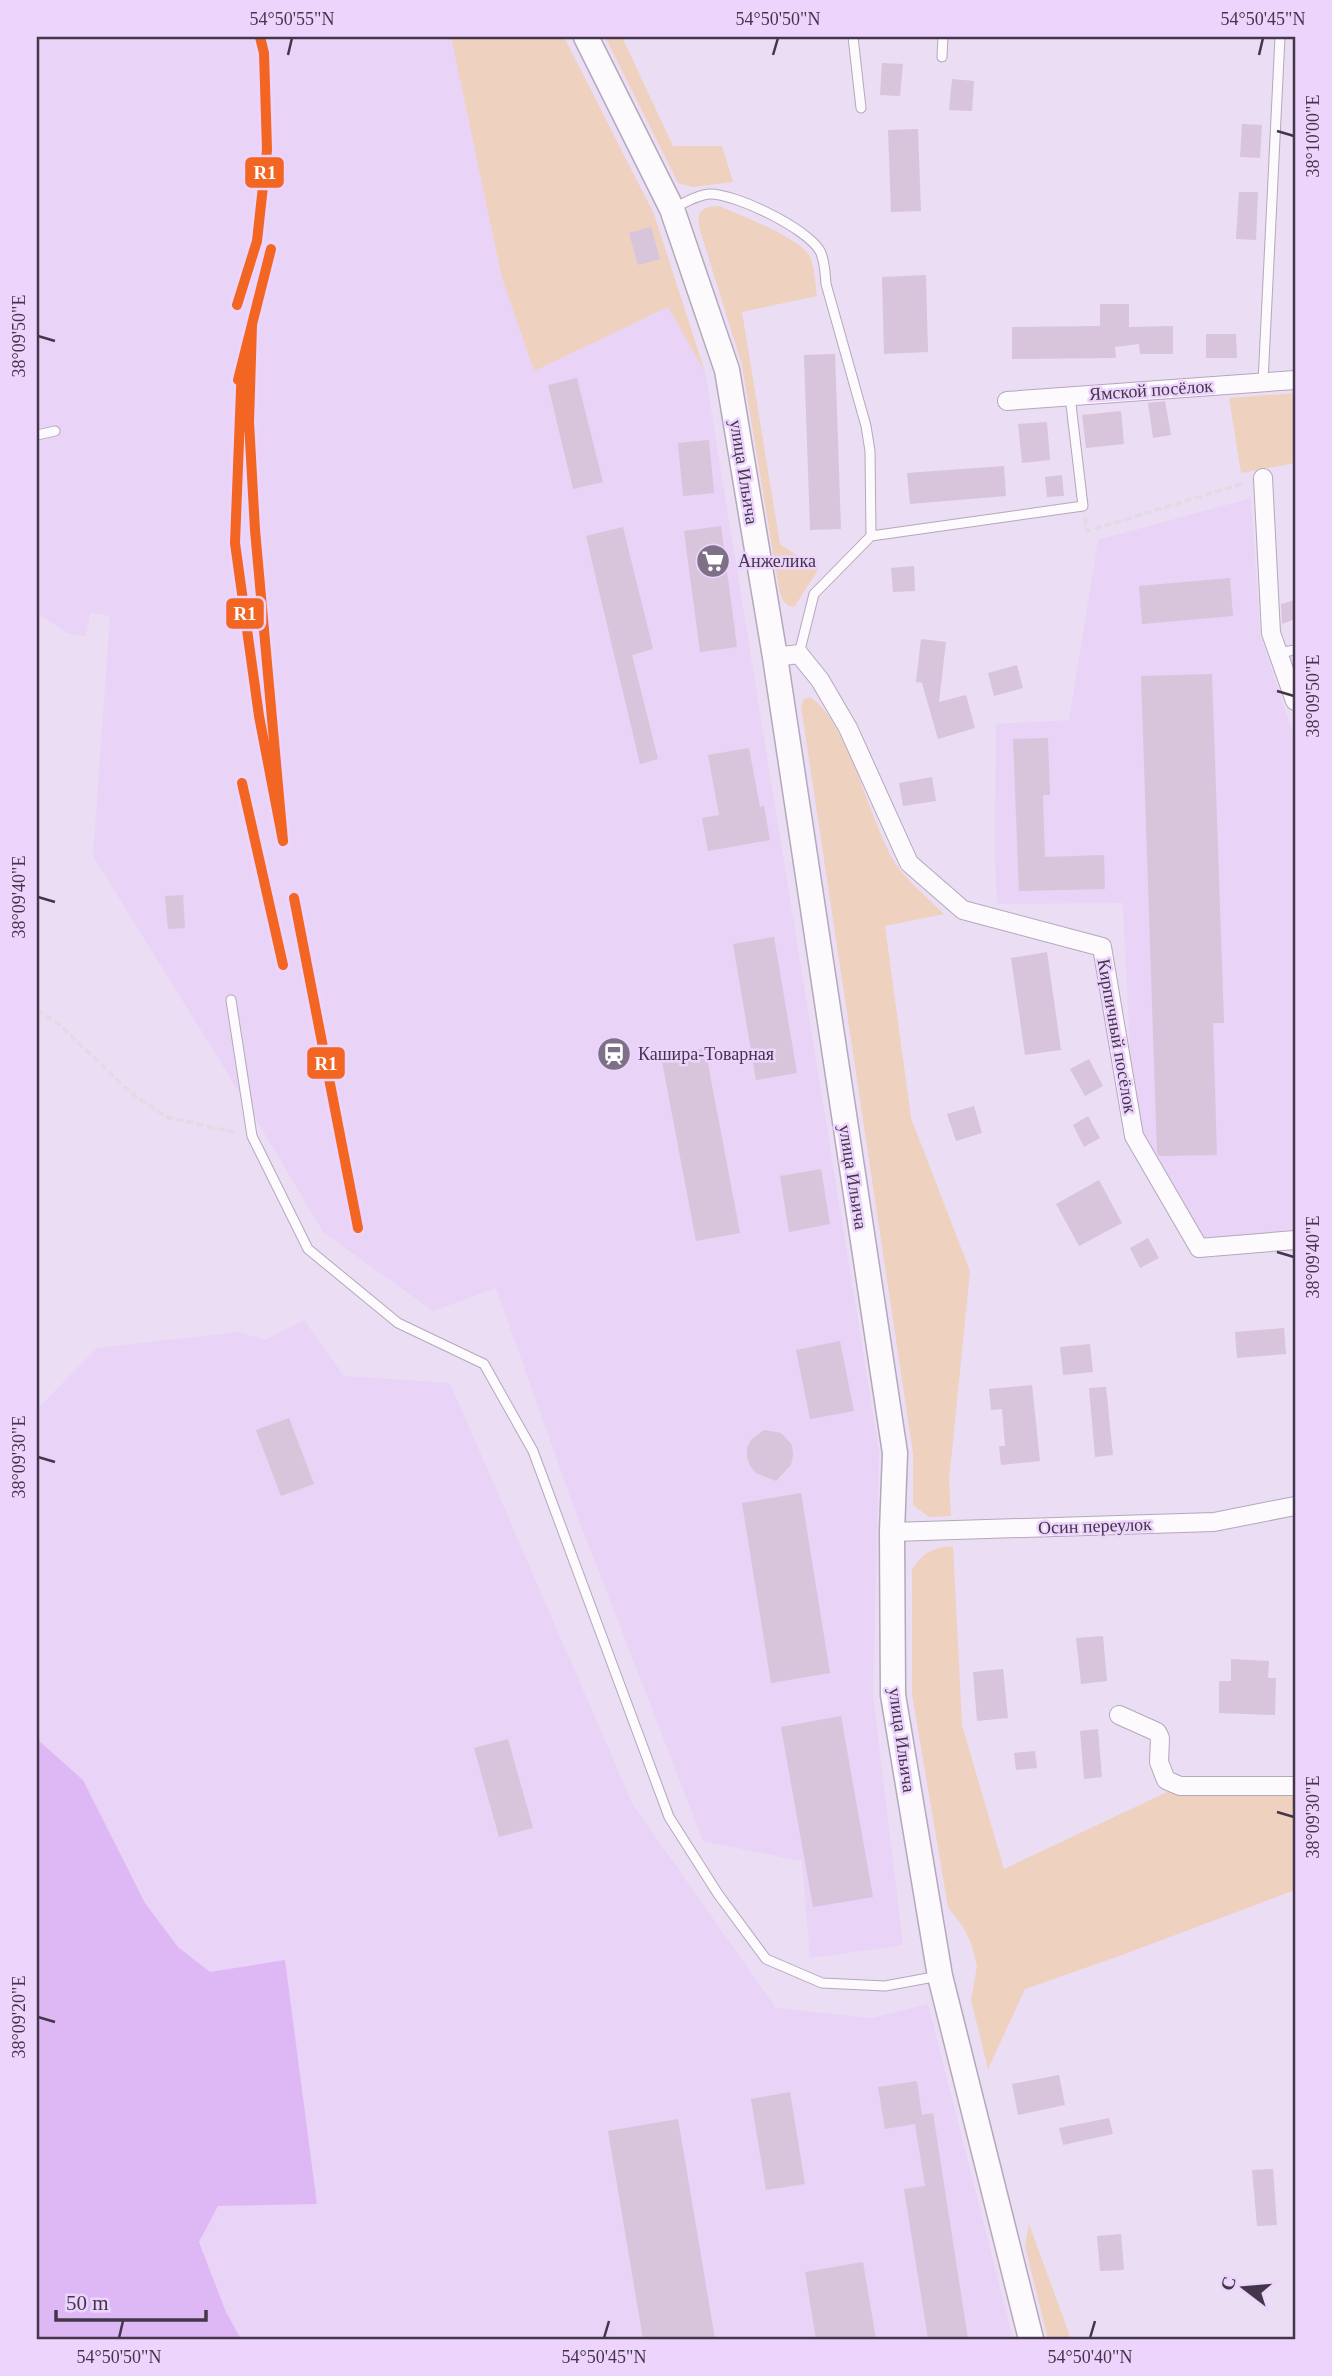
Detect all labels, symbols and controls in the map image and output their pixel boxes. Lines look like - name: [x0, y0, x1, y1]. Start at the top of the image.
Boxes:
- text: 54°50'55"N: [250, 9, 334, 29]
- text: 54°50'50"N: [736, 9, 820, 29]
- text: 54°50'45"N: [1221, 9, 1305, 29]
- text: 38°10'00"E: [1303, 95, 1323, 177]
- line badge: R1: [244, 156, 285, 189]
- text: R1: [253, 162, 277, 183]
- text: 38°09'50"E: [9, 295, 29, 377]
- street label: Ямской посёлок: [1088, 376, 1214, 404]
- street label: улица Ильича: [726, 418, 762, 526]
- supermarket icon: Анжелика: [694, 542, 732, 580]
- place label: Анжелика: [738, 551, 816, 571]
- line badge: R1: [225, 597, 265, 630]
- text: R1: [233, 603, 257, 624]
- text: 38°09'50"E: [1303, 655, 1323, 737]
- text: 38°09'40"E: [9, 856, 29, 938]
- street label: Кирпичный посёлок: [1094, 957, 1140, 1115]
- station icon: Кашира-Товарная: [595, 1035, 633, 1073]
- place label: Кашира-Товарная: [638, 1044, 774, 1064]
- line badge: R1: [306, 1046, 346, 1080]
- text: R1: [314, 1053, 338, 1074]
- street label: улица Ильича: [835, 1123, 871, 1231]
- text: 38°09'40"E: [1303, 1216, 1323, 1298]
- text: 38°09'30"E: [9, 1416, 29, 1498]
- street label: Осин переулок: [1038, 1514, 1152, 1538]
- street label: улица Ильича: [885, 1686, 919, 1794]
- text: 38°09'30"E: [1303, 1776, 1323, 1858]
- text: 38°09'20"E: [9, 1976, 29, 2058]
- north arrow: [1210, 2254, 1280, 2324]
- text: С: [1216, 2274, 1240, 2293]
- scale bar: [56, 2278, 206, 2322]
- text: 50 m: [66, 2291, 109, 2315]
- text: 54°50'50"N: [77, 2347, 161, 2367]
- text: 54°50'45"N: [562, 2347, 646, 2367]
- text: 54°50'40"N: [1048, 2347, 1132, 2367]

